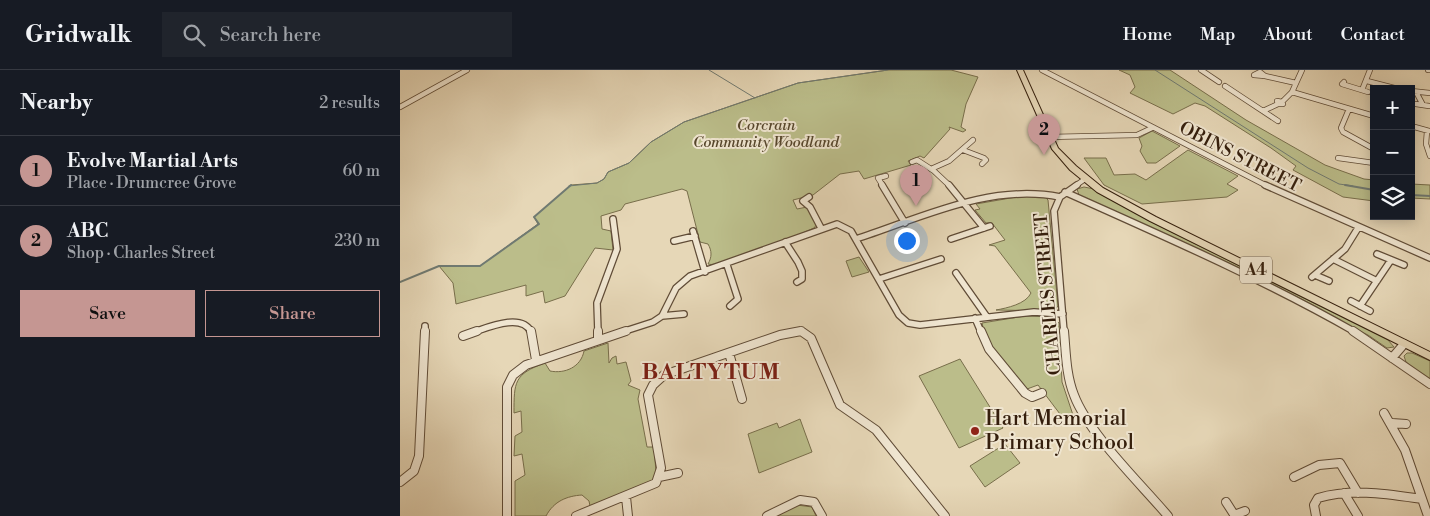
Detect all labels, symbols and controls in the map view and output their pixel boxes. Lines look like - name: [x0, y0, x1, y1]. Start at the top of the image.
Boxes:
- search box: [162, 12, 512, 57]
- text: Gridwalk: [25, 20, 132, 50]
- icon: search: [180, 21, 208, 49]
- text: Search here: [220, 23, 321, 47]
- text: Home: [1123, 23, 1172, 46]
- text: Map: [1200, 23, 1236, 46]
- text: About: [1264, 23, 1313, 46]
- text: Contact: [1341, 23, 1405, 46]
- map controls: [1370, 85, 1415, 220]
- button: +: [1370, 85, 1415, 130]
- text: Nearby: [20, 90, 93, 116]
- text: 2 results: [319, 93, 380, 113]
- pin: 2: [1028, 114, 1060, 155]
- park label: Corcrain Community Woodland: [693, 116, 840, 152]
- street label: OBINS STREET: [1175, 116, 1305, 198]
- button: −: [1370, 130, 1415, 175]
- text: Evolve Martial Arts: [67, 149, 238, 173]
- text: 1: [32, 161, 40, 181]
- text: 60 m: [342, 161, 380, 181]
- pin: 1: [900, 165, 932, 206]
- text: Place · Drumcree Grove: [67, 173, 236, 193]
- button: layers: [1370, 175, 1415, 220]
- street label: CHARLES STREET: [1029, 212, 1067, 376]
- text: ABC: [67, 219, 108, 243]
- your location: [894, 228, 920, 254]
- text: 2: [31, 231, 41, 251]
- text: 230 m: [334, 231, 380, 251]
- text: Shop · Charles Street: [67, 243, 215, 263]
- road number: A4: [1240, 256, 1272, 284]
- button: Save: [20, 290, 195, 337]
- button: Share: [205, 290, 380, 337]
- district label: BALTYTUM: [642, 359, 780, 386]
- place label: Hart Memorial Primary School: [985, 406, 1134, 456]
- marker: Hart Memorial Primary School: [969, 425, 981, 437]

